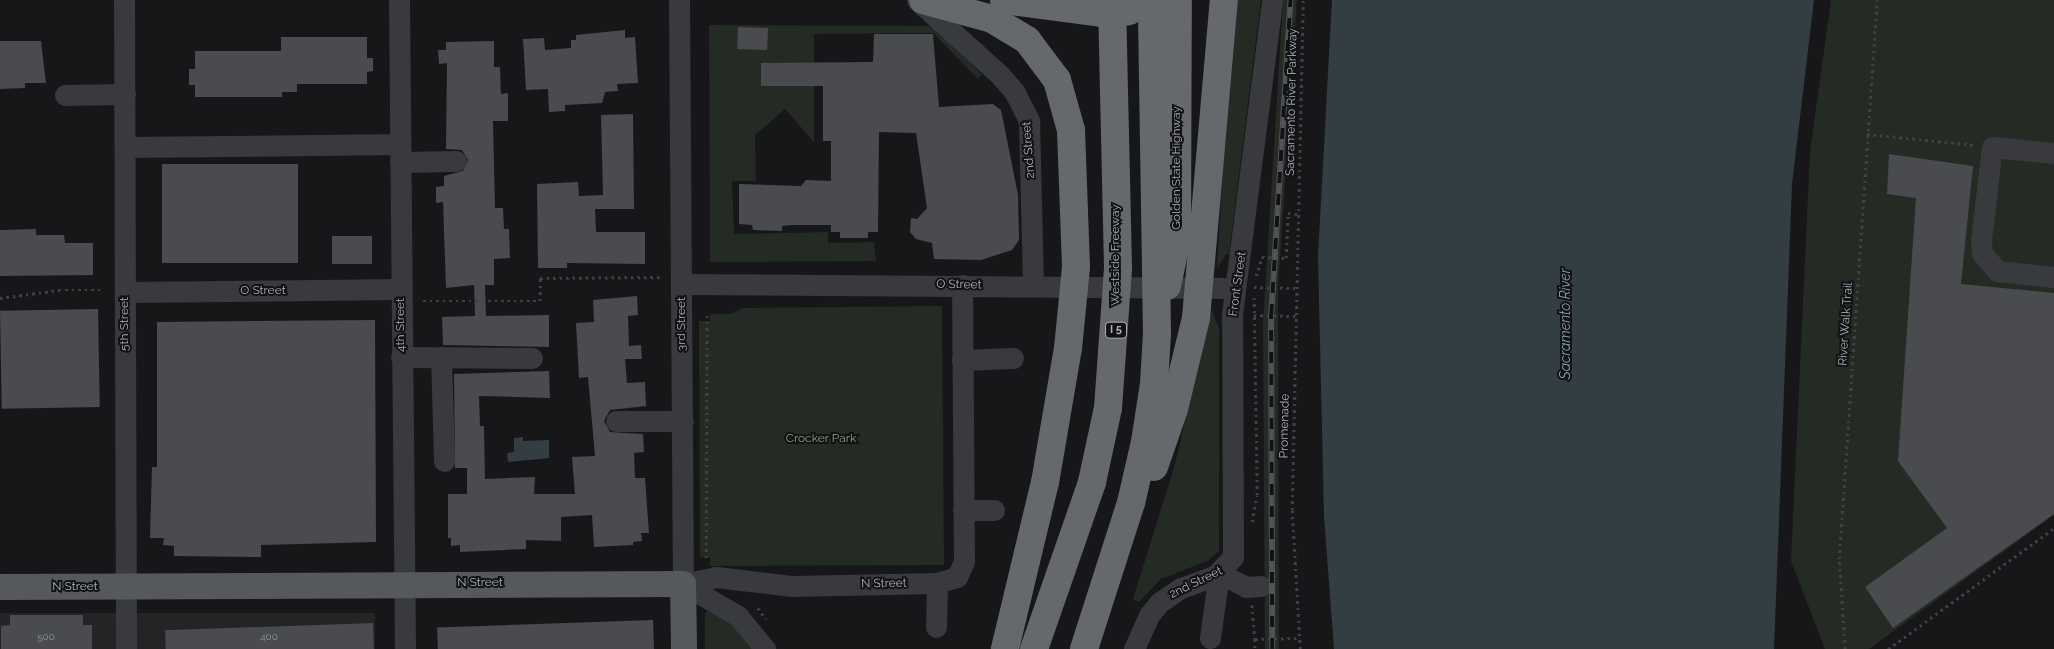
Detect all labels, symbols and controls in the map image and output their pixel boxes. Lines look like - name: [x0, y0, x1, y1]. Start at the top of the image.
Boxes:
- street label: Sacramento River Parkway: [1284, 28, 1300, 176]
- street label: Golden State Highway: [1170, 106, 1184, 230]
- street label: 2nd Street: [1020, 121, 1038, 179]
- street label: Westside Freeway: [1109, 204, 1123, 306]
- street label: Front Street: [1226, 251, 1250, 317]
- water label: Sacramento River: [1557, 268, 1573, 380]
- street label: O Street: [936, 277, 982, 293]
- street label: River Walk Trail: [1836, 281, 1856, 367]
- street label: O Street: [240, 284, 286, 298]
- street label: 5th Street: [118, 297, 132, 351]
- street label: 3rd Street: [675, 297, 689, 351]
- street label: 4th Street: [394, 298, 408, 352]
- road number: I 5: [1105, 322, 1127, 338]
- street label: Promenade: [1277, 394, 1293, 458]
- park label: Crocker Park: [786, 432, 856, 446]
- street label: 2nd Street: [1167, 564, 1225, 602]
- street label: N Street: [457, 576, 503, 590]
- street label: N Street: [861, 576, 907, 592]
- street label: N Street: [52, 580, 98, 594]
- house number: 500: [37, 631, 55, 643]
- house number: 400: [260, 631, 278, 643]

